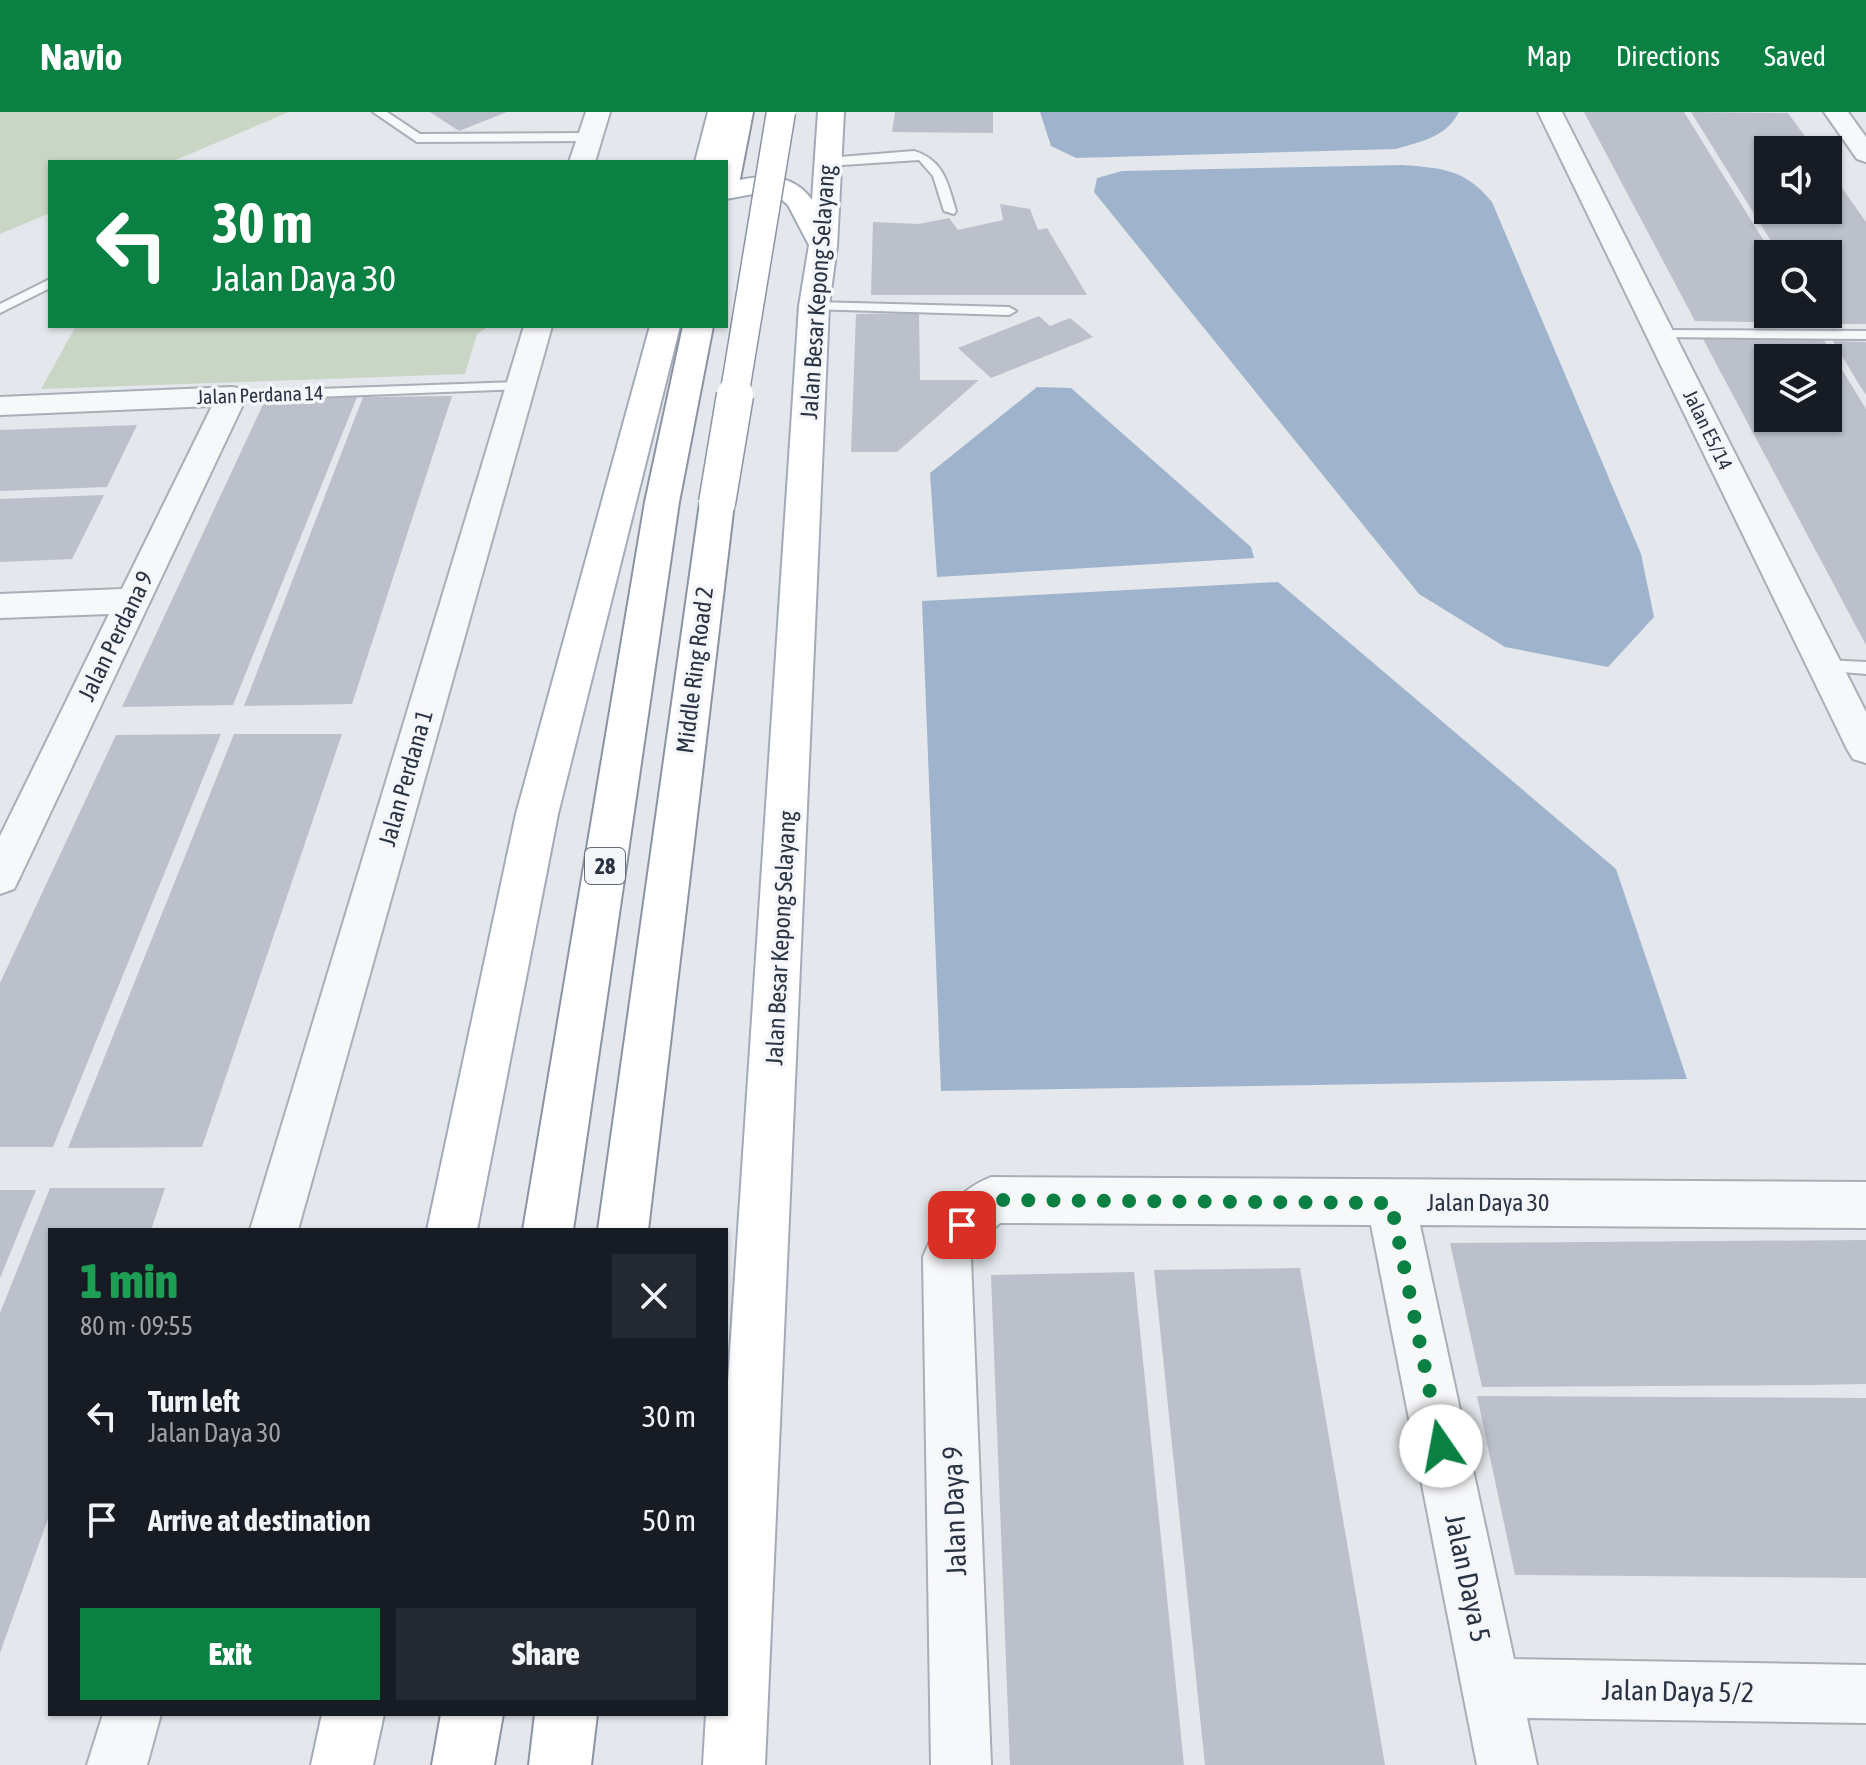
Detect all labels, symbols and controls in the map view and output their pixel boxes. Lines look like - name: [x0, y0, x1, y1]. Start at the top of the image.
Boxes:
- text: Navio: [40, 35, 122, 78]
- text: Map: [1527, 40, 1572, 72]
- text: Directions: [1616, 40, 1720, 72]
- text: Saved: [1764, 40, 1826, 72]
- map controls: [1754, 136, 1842, 432]
- button: sound: [1754, 136, 1842, 224]
- street label: Jalan Besar Kepong Selayang: [795, 163, 840, 420]
- text: 30 m: [212, 191, 313, 255]
- icon: left: [80, 192, 184, 296]
- button: search: [1754, 240, 1842, 328]
- text: Jalan Daya 30: [212, 257, 396, 299]
- button: layers: [1754, 344, 1842, 432]
- street label: Jalan Perdana 14: [196, 381, 324, 408]
- street label: Jalan E5/14: [1679, 386, 1738, 474]
- street label: Jalan Perdana 9: [73, 567, 159, 705]
- street label: Middle Ring Road 2: [671, 585, 718, 755]
- street label: Jalan Perdana 1: [373, 707, 438, 849]
- street label: Jalan Besar Kepong Selayang: [760, 809, 801, 1066]
- road number: 28: [585, 848, 625, 884]
- street label: Jalan Daya 30: [1427, 1189, 1549, 1216]
- pin: [928, 1191, 996, 1259]
- icon: arrive: [940, 1203, 984, 1247]
- text: 1 min: [80, 1253, 178, 1308]
- button: close: [612, 1254, 696, 1338]
- text: 80 m · 09:55: [80, 1311, 193, 1341]
- text: Turn left: [148, 1384, 240, 1418]
- icon: left: [80, 1394, 124, 1438]
- text: 30 m: [642, 1399, 696, 1433]
- position arrow: [1399, 1404, 1483, 1488]
- text: Jalan Daya 30: [148, 1418, 281, 1448]
- street label: Jalan Daya 9: [936, 1446, 972, 1576]
- icon: arrive: [80, 1498, 124, 1542]
- text: Arrive at destination: [148, 1503, 370, 1537]
- text: 50 m: [642, 1503, 696, 1537]
- street label: Jalan Daya 5: [1439, 1511, 1497, 1645]
- button: Exit: [80, 1608, 380, 1700]
- button: Share: [396, 1608, 696, 1700]
- street label: Jalan Daya 5/2: [1602, 1674, 1754, 1708]

